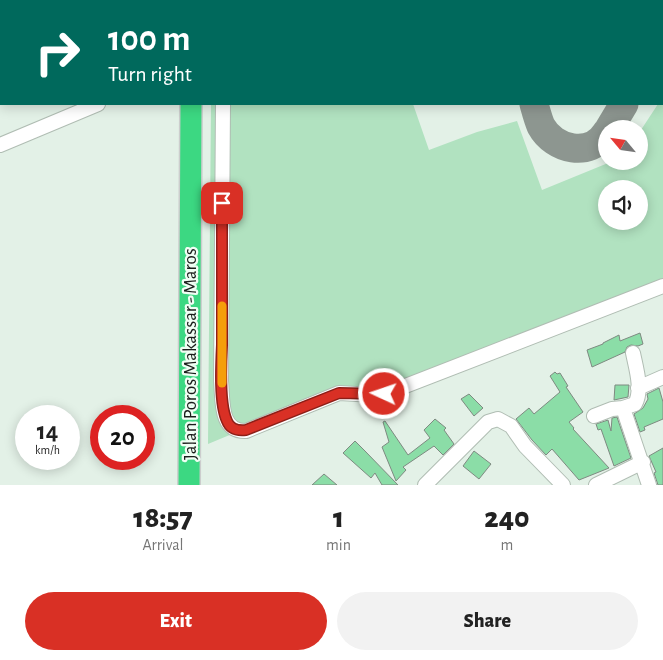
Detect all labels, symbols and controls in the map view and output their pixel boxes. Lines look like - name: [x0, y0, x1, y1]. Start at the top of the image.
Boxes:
- icon: right: [25, 20, 90, 85]
- text: 100 m: [108, 22, 191, 57]
- text: Turn right: [108, 63, 192, 85]
- north arrow: [598, 120, 648, 170]
- map controls: [598, 120, 648, 230]
- button: sound: [598, 180, 648, 230]
- pin: [201, 182, 243, 224]
- icon: arrive: [208, 189, 236, 217]
- street label: Jalan Poros Makassar - Maros: [181, 248, 200, 460]
- position arrow: [357, 367, 409, 419]
- speed limit sign: 20: [90, 405, 155, 470]
- text: 14: [37, 419, 58, 444]
- text: km/h: [35, 444, 60, 456]
- text: 18:57: [133, 503, 193, 533]
- text: 1: [333, 503, 344, 533]
- text: 240: [484, 503, 530, 533]
- text: Arrival: [142, 537, 184, 553]
- text: min: [326, 537, 351, 553]
- text: m: [501, 537, 513, 553]
- button: Exit: [25, 592, 327, 650]
- button: Share: [337, 592, 638, 650]

